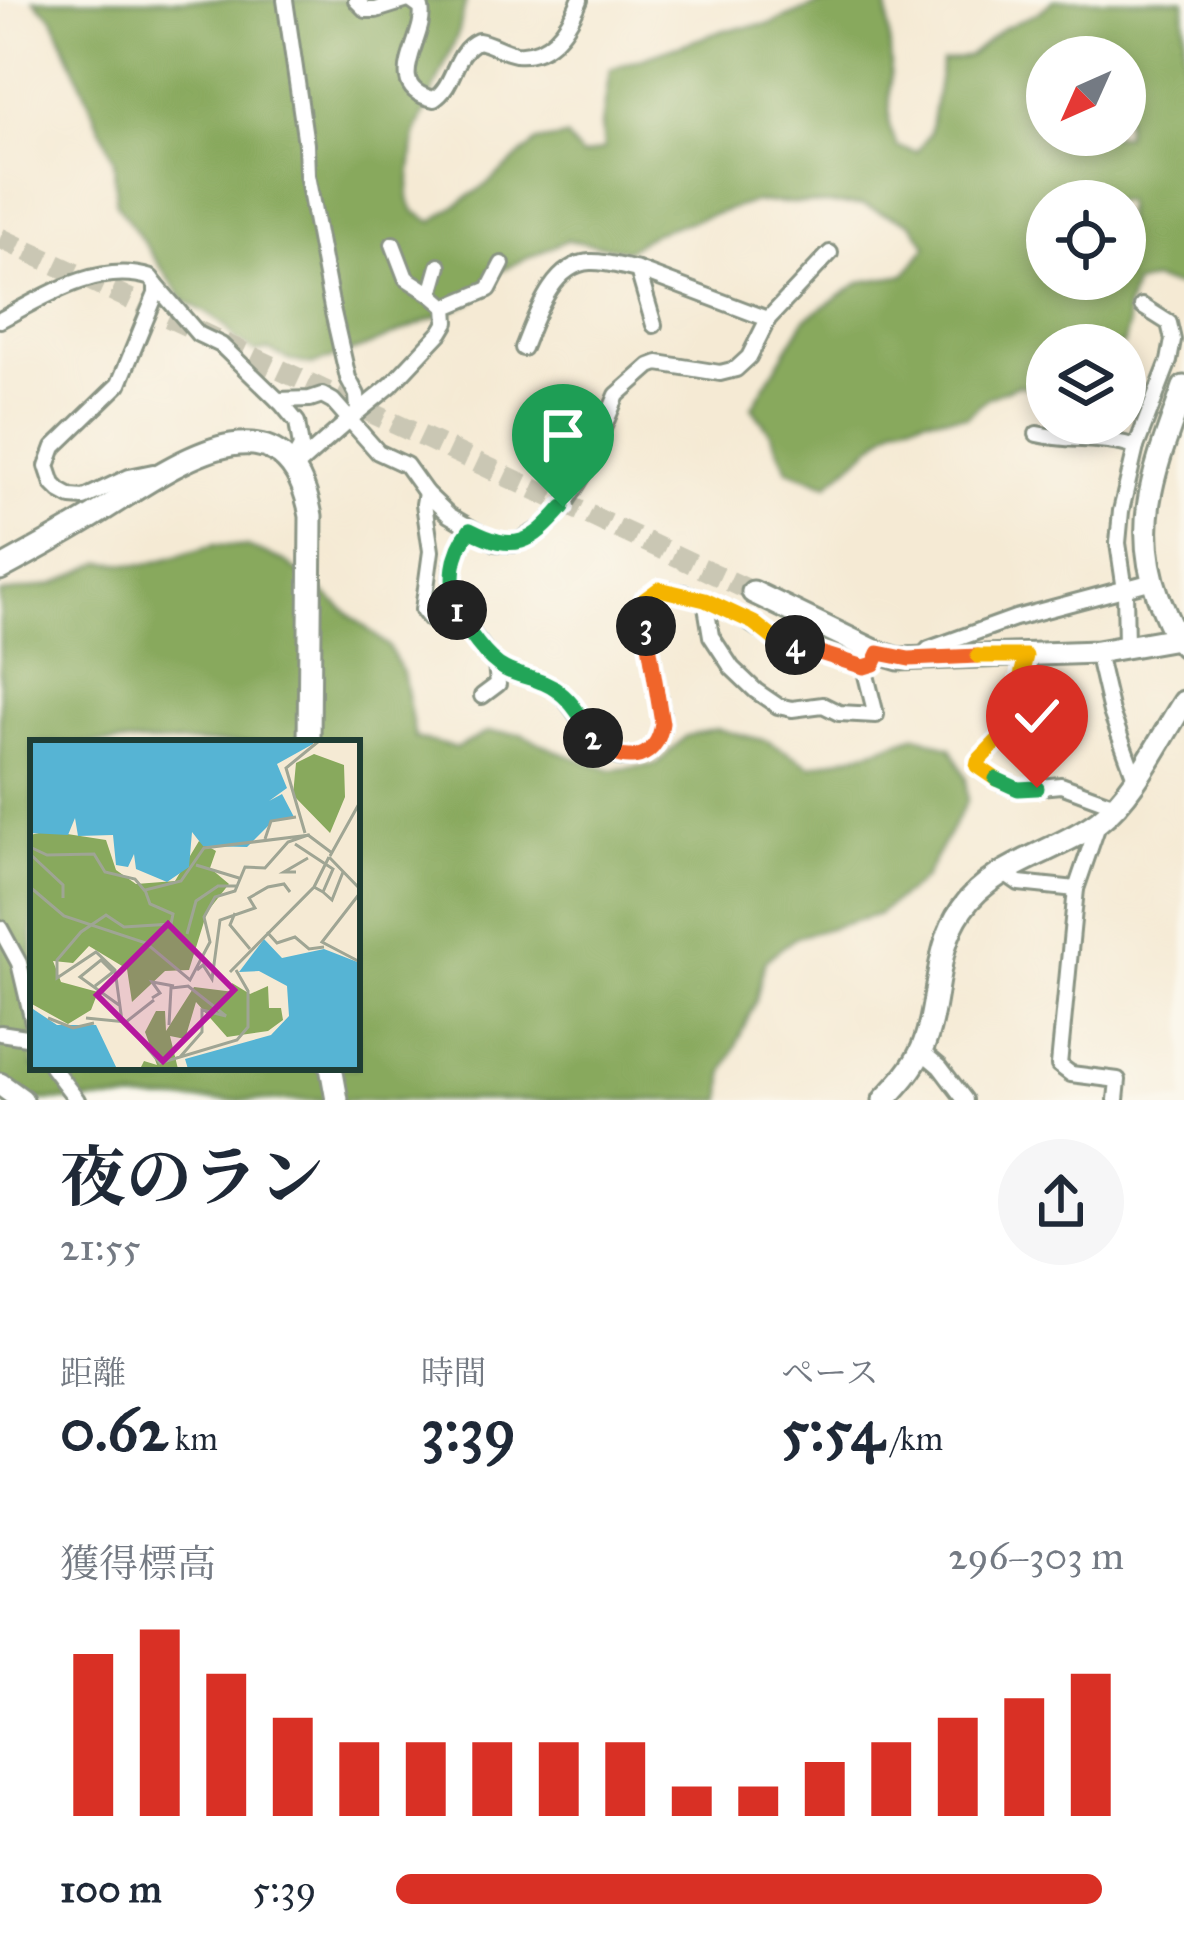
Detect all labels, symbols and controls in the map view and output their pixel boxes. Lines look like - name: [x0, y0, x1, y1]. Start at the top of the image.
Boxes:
- north arrow: [1026, 36, 1146, 156]
- map controls: [1026, 36, 1146, 444]
- button: locate: [1026, 180, 1146, 300]
- button: layers: [1026, 324, 1146, 444]
- pin: [512, 384, 614, 507]
- icon: arrive: [530, 402, 596, 468]
- pin: 1: [427, 580, 487, 640]
- text: 1: [450, 590, 464, 630]
- pin: 3: [616, 596, 676, 656]
- text: 3: [639, 606, 653, 646]
- pin: 4: [765, 615, 825, 675]
- text: 4: [786, 625, 804, 665]
- pin: [986, 665, 1088, 788]
- icon: check: [1004, 683, 1070, 749]
- pin: 2: [563, 708, 623, 768]
- text: 2: [585, 718, 601, 758]
- inset map: [30, 740, 360, 1070]
- text: 夜のラン: [60, 1137, 324, 1218]
- button: share: [998, 1139, 1124, 1265]
- text: 21:55: [60, 1223, 141, 1271]
- text: 距離: [60, 1353, 126, 1393]
- text: 時間: [421, 1353, 487, 1393]
- text: ペース: [781, 1353, 879, 1393]
- text: 0.62: [60, 1393, 168, 1466]
- text: 3:39: [421, 1393, 516, 1466]
- text: 5:54: [781, 1393, 884, 1466]
- text: km: [168, 1419, 218, 1459]
- text: /km: [884, 1419, 943, 1459]
- text: 296–303 m: [948, 1532, 1124, 1580]
- text: 獲得標高: [60, 1540, 216, 1588]
- text: 100 m: [60, 1865, 162, 1913]
- text: 5:39: [252, 1865, 317, 1913]

